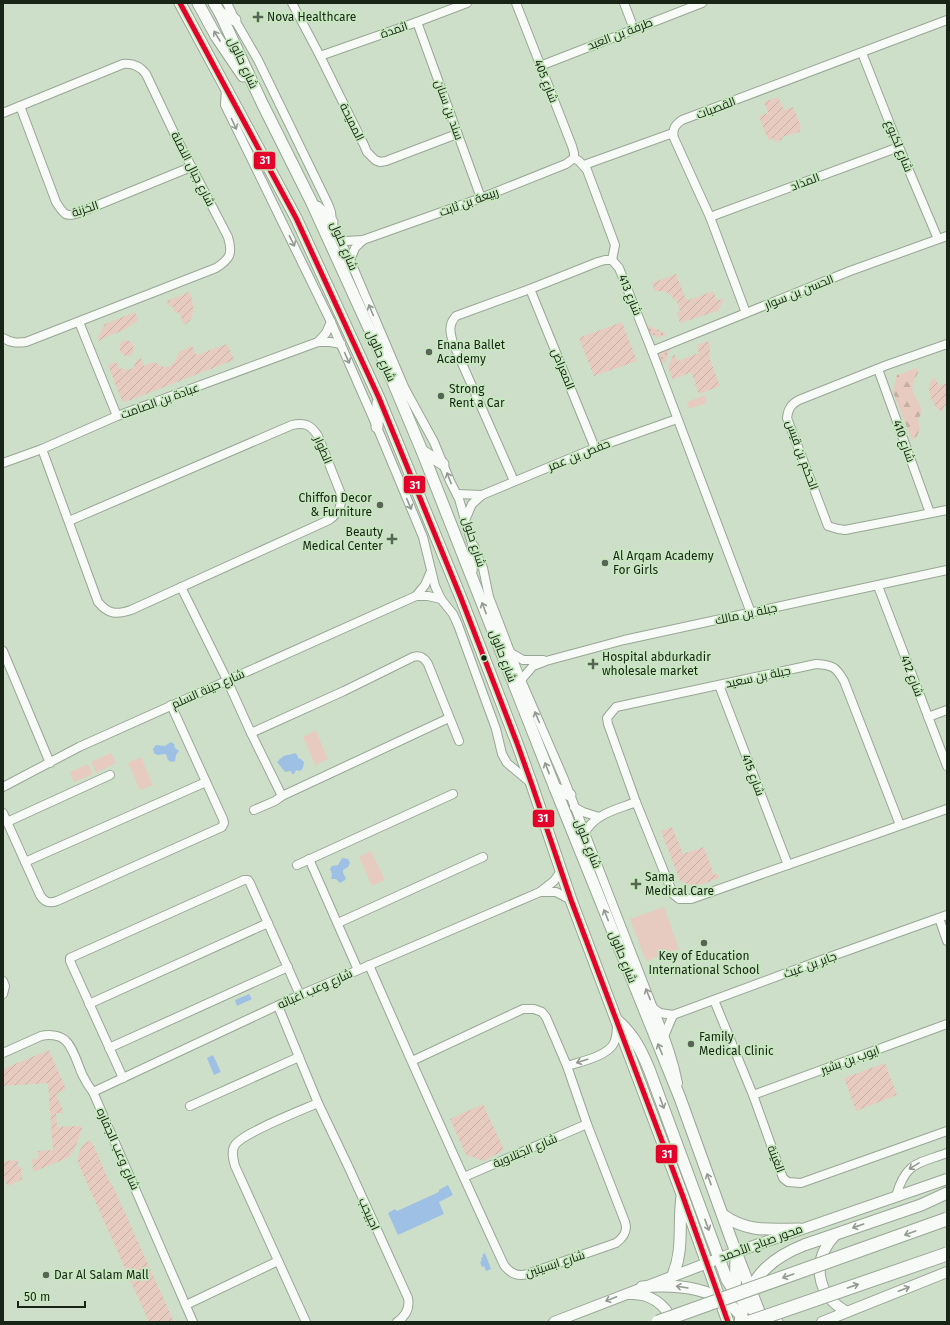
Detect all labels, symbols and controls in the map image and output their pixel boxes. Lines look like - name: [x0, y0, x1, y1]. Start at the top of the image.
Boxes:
- place label: Nova Healthcare: [267, 10, 356, 24]
- marker: Nova Healthcare: [252, 11, 264, 23]
- street label: طرفة بن العبد: [585, 15, 655, 53]
- street label: اثمدة: [378, 19, 410, 41]
- one-way arrow: [212, 30, 220, 42]
- street label: شارع حالول: [224, 35, 261, 91]
- street label: شارع 405: [530, 57, 561, 105]
- street label: سند بن سنان: [432, 78, 466, 142]
- street label: القصبات: [694, 94, 738, 122]
- street label: المميحة: [337, 101, 367, 143]
- one-way arrow: [231, 118, 238, 130]
- street label: شارع لكبوع: [881, 118, 916, 174]
- street label: شارع جبال النصلة: [167, 129, 218, 209]
- line badge: 31: [253, 151, 276, 170]
- text: 31: [259, 154, 270, 167]
- street label: المذاد: [788, 170, 822, 194]
- street label: ربيعة بن ثابت: [437, 185, 501, 219]
- street label: الخزنة: [70, 198, 100, 220]
- street label: شارع حلول: [327, 219, 361, 273]
- one-way arrow: [289, 235, 296, 247]
- street label: شارع 413: [614, 272, 645, 318]
- street label: الحسن بن سوار: [761, 272, 836, 313]
- one-way arrow: [367, 304, 374, 316]
- street label: شارع حالول: [363, 328, 399, 384]
- place label: Enana Ballet Academy: [437, 338, 506, 366]
- street label: المعراض: [548, 346, 578, 392]
- marker: Enana Ballet Academy: [424, 347, 434, 357]
- one-way arrow: [344, 352, 351, 364]
- street label: عبادة بن الصامت: [119, 380, 201, 422]
- place label: Strong Rent a Car: [449, 382, 505, 410]
- marker: Strong Rent a Car: [436, 391, 446, 401]
- street label: الحكم بن قيس: [782, 418, 821, 492]
- street label: شارع 410: [889, 418, 918, 464]
- street label: الطوار: [311, 433, 335, 466]
- street label: حفص بن عمر: [545, 436, 612, 474]
- one-way arrow: [445, 473, 453, 485]
- line badge: 31: [403, 475, 426, 494]
- text: 31: [409, 479, 420, 492]
- place label: Chiffon Decor & Furniture: [298, 491, 372, 519]
- one-way arrow: [406, 497, 414, 509]
- marker: Chiffon Decor & Furniture: [375, 500, 385, 510]
- street label: شارع حلول: [458, 515, 489, 569]
- place label: Beauty Medical Center: [302, 525, 383, 553]
- marker: Beauty Medical Center: [386, 533, 398, 545]
- place label: Al Arqam Academy For Girls: [613, 549, 714, 577]
- marker: Al Arqam Academy For Girls: [600, 558, 610, 568]
- street label: جبلة بن مالك: [714, 601, 778, 627]
- one-way arrow: [480, 603, 488, 615]
- street label: شارع حالول: [486, 628, 519, 685]
- place label: Hospital abdurkadir wholesale market: [602, 650, 711, 678]
- unlabelled marker: [479, 653, 489, 663]
- street label: شارع 412: [897, 653, 926, 699]
- marker: Hospital abdurkadir wholesale market: [587, 658, 599, 670]
- street label: جبلة بن سعيد: [724, 663, 792, 691]
- street label: شارع حينة السلم: [169, 667, 247, 712]
- one-way arrow: [533, 712, 541, 724]
- street label: شارع 415: [738, 752, 767, 798]
- one-way arrow: [543, 763, 551, 775]
- line badge: 31: [532, 809, 555, 828]
- text: 31: [537, 812, 548, 825]
- street label: شارع حلول: [571, 817, 604, 871]
- place label: Sama Medical Care: [645, 870, 714, 898]
- marker: Sama Medical Care: [630, 878, 642, 890]
- one-way arrow: [602, 910, 610, 922]
- street label: شارع حالول: [605, 929, 640, 985]
- marker: Key of Education International School: [699, 938, 709, 948]
- place label: Key of Education International School: [648, 949, 760, 977]
- street label: جابر بن غيث: [782, 949, 838, 981]
- street label: شارع وعب اغباثه: [275, 966, 355, 1013]
- one-way arrow: [643, 989, 651, 1001]
- place label: Family Medical Clinic: [699, 1030, 774, 1058]
- marker: Family Medical Clinic: [686, 1039, 696, 1049]
- one-way arrow: [656, 1043, 663, 1055]
- street label: ايوب بن بشير: [818, 1043, 881, 1077]
- one-way arrow: [576, 1058, 589, 1065]
- one-way arrow: [659, 1096, 667, 1108]
- street label: شارع وعب الجفاره: [93, 1106, 142, 1193]
- street label: شارع الجتلاوية: [491, 1131, 560, 1172]
- street label: الغينة: [764, 1143, 788, 1175]
- line badge: 31: [655, 1144, 678, 1164]
- text: 31: [661, 1148, 672, 1161]
- one-way arrow: [908, 1163, 920, 1171]
- one-way arrow: [705, 1173, 713, 1185]
- street label: اجبيجب: [356, 1196, 382, 1232]
- one-way arrow: [704, 1218, 711, 1231]
- street label: محور صباح الأحمد: [718, 1221, 805, 1265]
- one-way arrow: [852, 1223, 865, 1230]
- one-way arrow: [905, 1229, 917, 1237]
- street label: شارع ابسيتين: [523, 1248, 587, 1281]
- place label: Dar Al Salam Mall: [54, 1268, 149, 1282]
- marker: Dar Al Salam Mall: [41, 1270, 51, 1280]
- one-way arrow: [782, 1273, 794, 1281]
- one-way arrow: [847, 1282, 859, 1290]
- scale bar: [18, 1283, 85, 1309]
- one-way arrow: [676, 1283, 689, 1291]
- one-way arrow: [897, 1285, 909, 1293]
- text: 50 m: [24, 1290, 50, 1304]
- one-way arrow: [606, 1296, 618, 1304]

